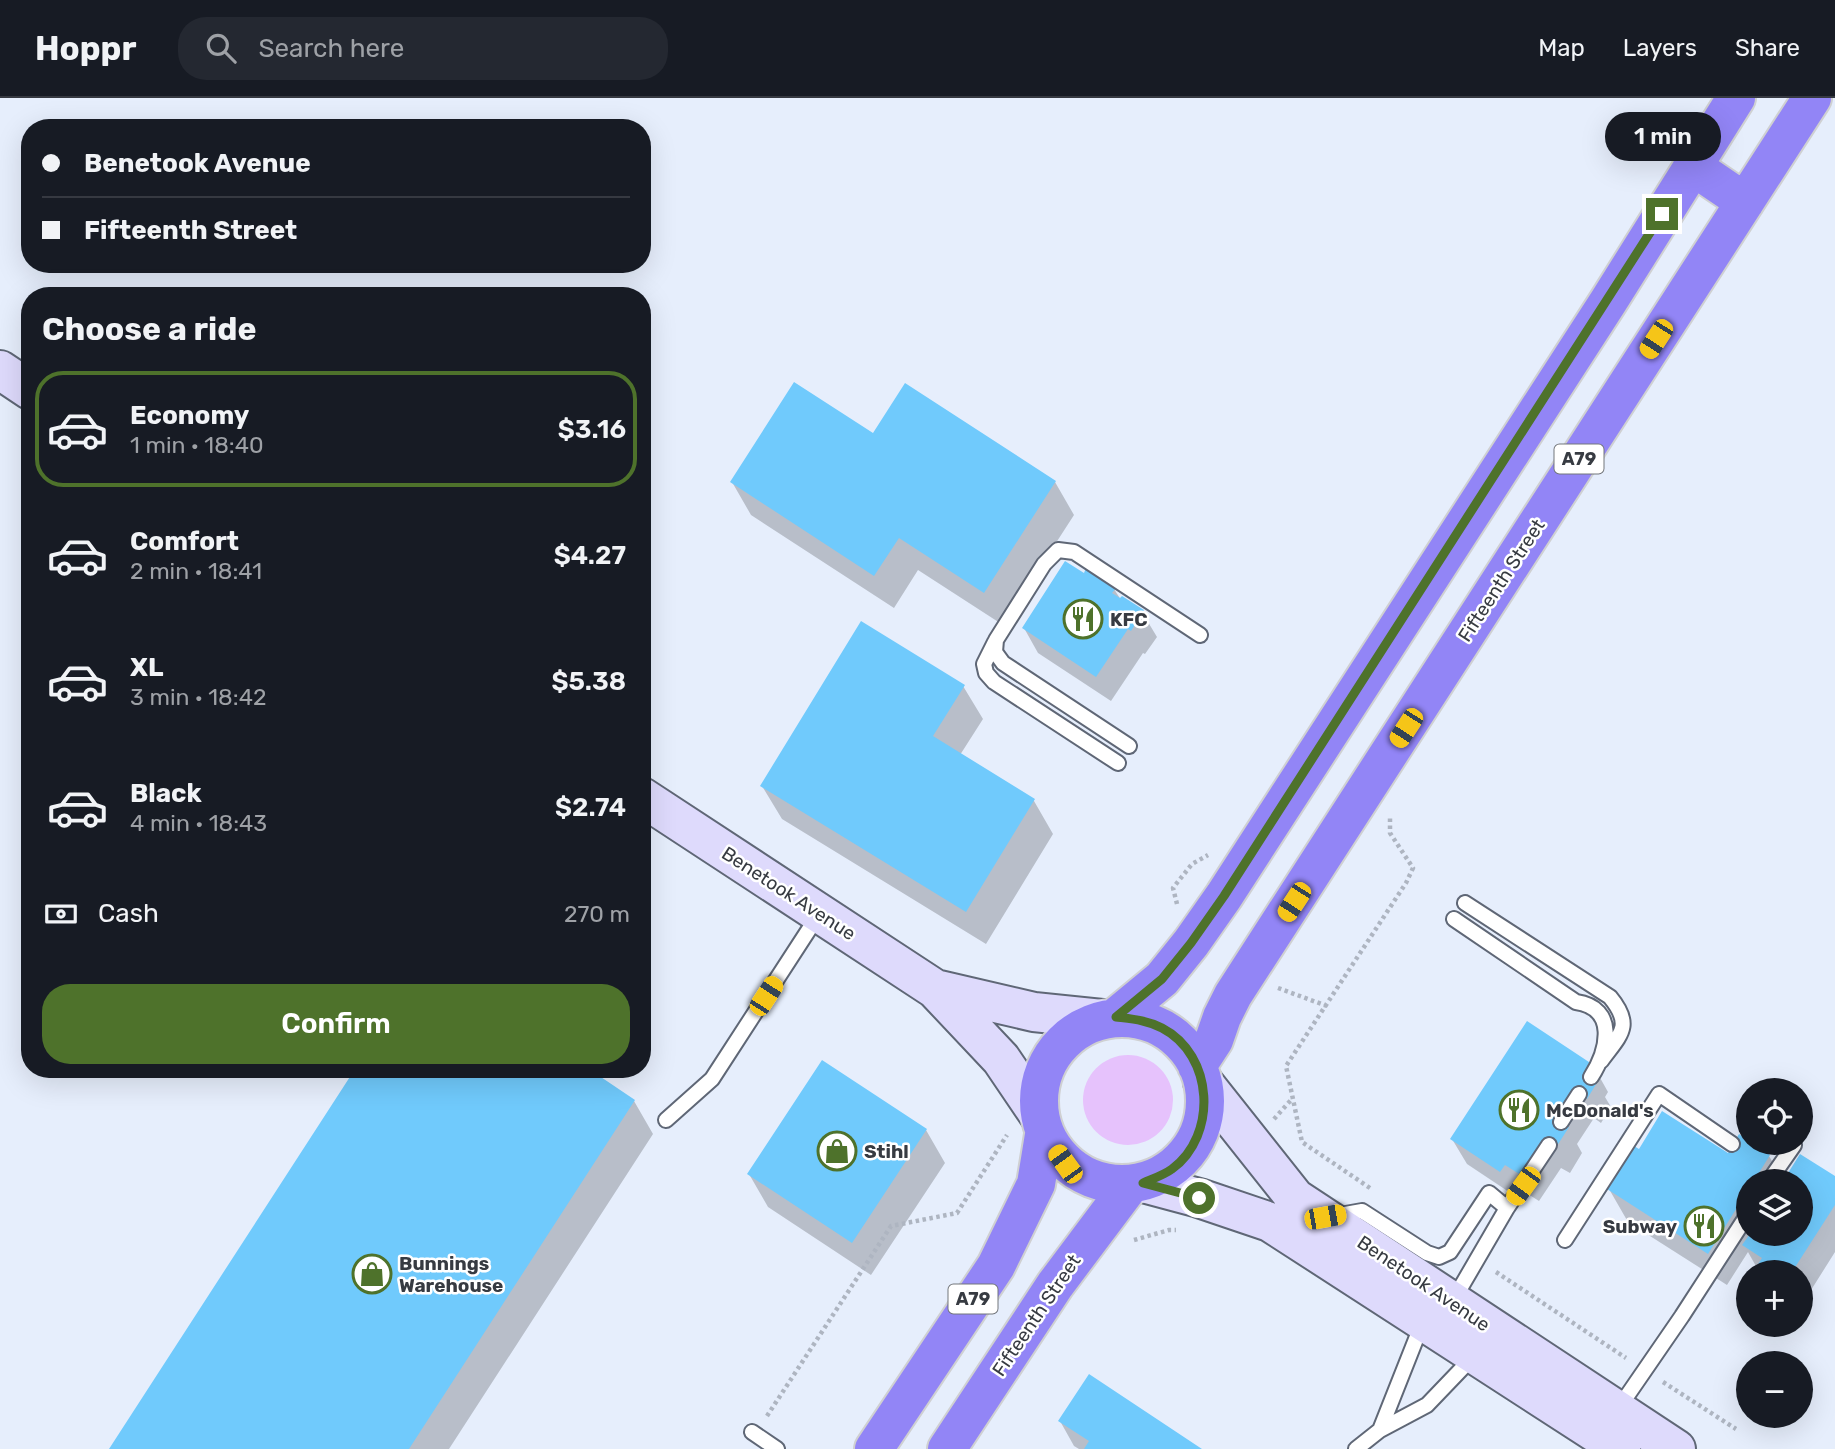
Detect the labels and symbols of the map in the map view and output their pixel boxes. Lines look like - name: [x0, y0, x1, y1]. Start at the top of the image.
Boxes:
- callout: 1 min: [1604, 113, 1720, 162]
- route end: [1646, 198, 1678, 230]
- car: [1636, 316, 1677, 362]
- road number: A79: [1554, 444, 1604, 474]
- street label: Fifteenth Street: [1453, 514, 1550, 646]
- restaurant icon: KFC: [1062, 598, 1104, 640]
- place label: KFC: [1110, 608, 1148, 631]
- car: [1386, 705, 1427, 751]
- street label: Benetook Avenue: [717, 842, 860, 945]
- car: [1274, 879, 1315, 925]
- car: [746, 973, 787, 1019]
- restaurant icon: McDonald's: [1498, 1089, 1540, 1131]
- place label: McDonald's: [1546, 1099, 1654, 1122]
- shop icon: Stihl: [816, 1130, 858, 1172]
- place label: Stihl: [864, 1140, 909, 1163]
- car: [1045, 1141, 1086, 1187]
- car: [1503, 1163, 1544, 1209]
- route start: [1183, 1182, 1215, 1214]
- car: [1303, 1203, 1348, 1231]
- restaurant icon: Subway: [1683, 1205, 1725, 1247]
- place label: Subway: [1603, 1215, 1678, 1238]
- street label: Benetook Avenue: [1353, 1231, 1494, 1336]
- street label: Fifteenth Street: [987, 1250, 1086, 1380]
- place label: Bunnings Warehouse: [399, 1252, 503, 1297]
- shop icon: Bunnings Warehouse: [351, 1253, 393, 1295]
- road number: A79: [948, 1284, 998, 1314]

